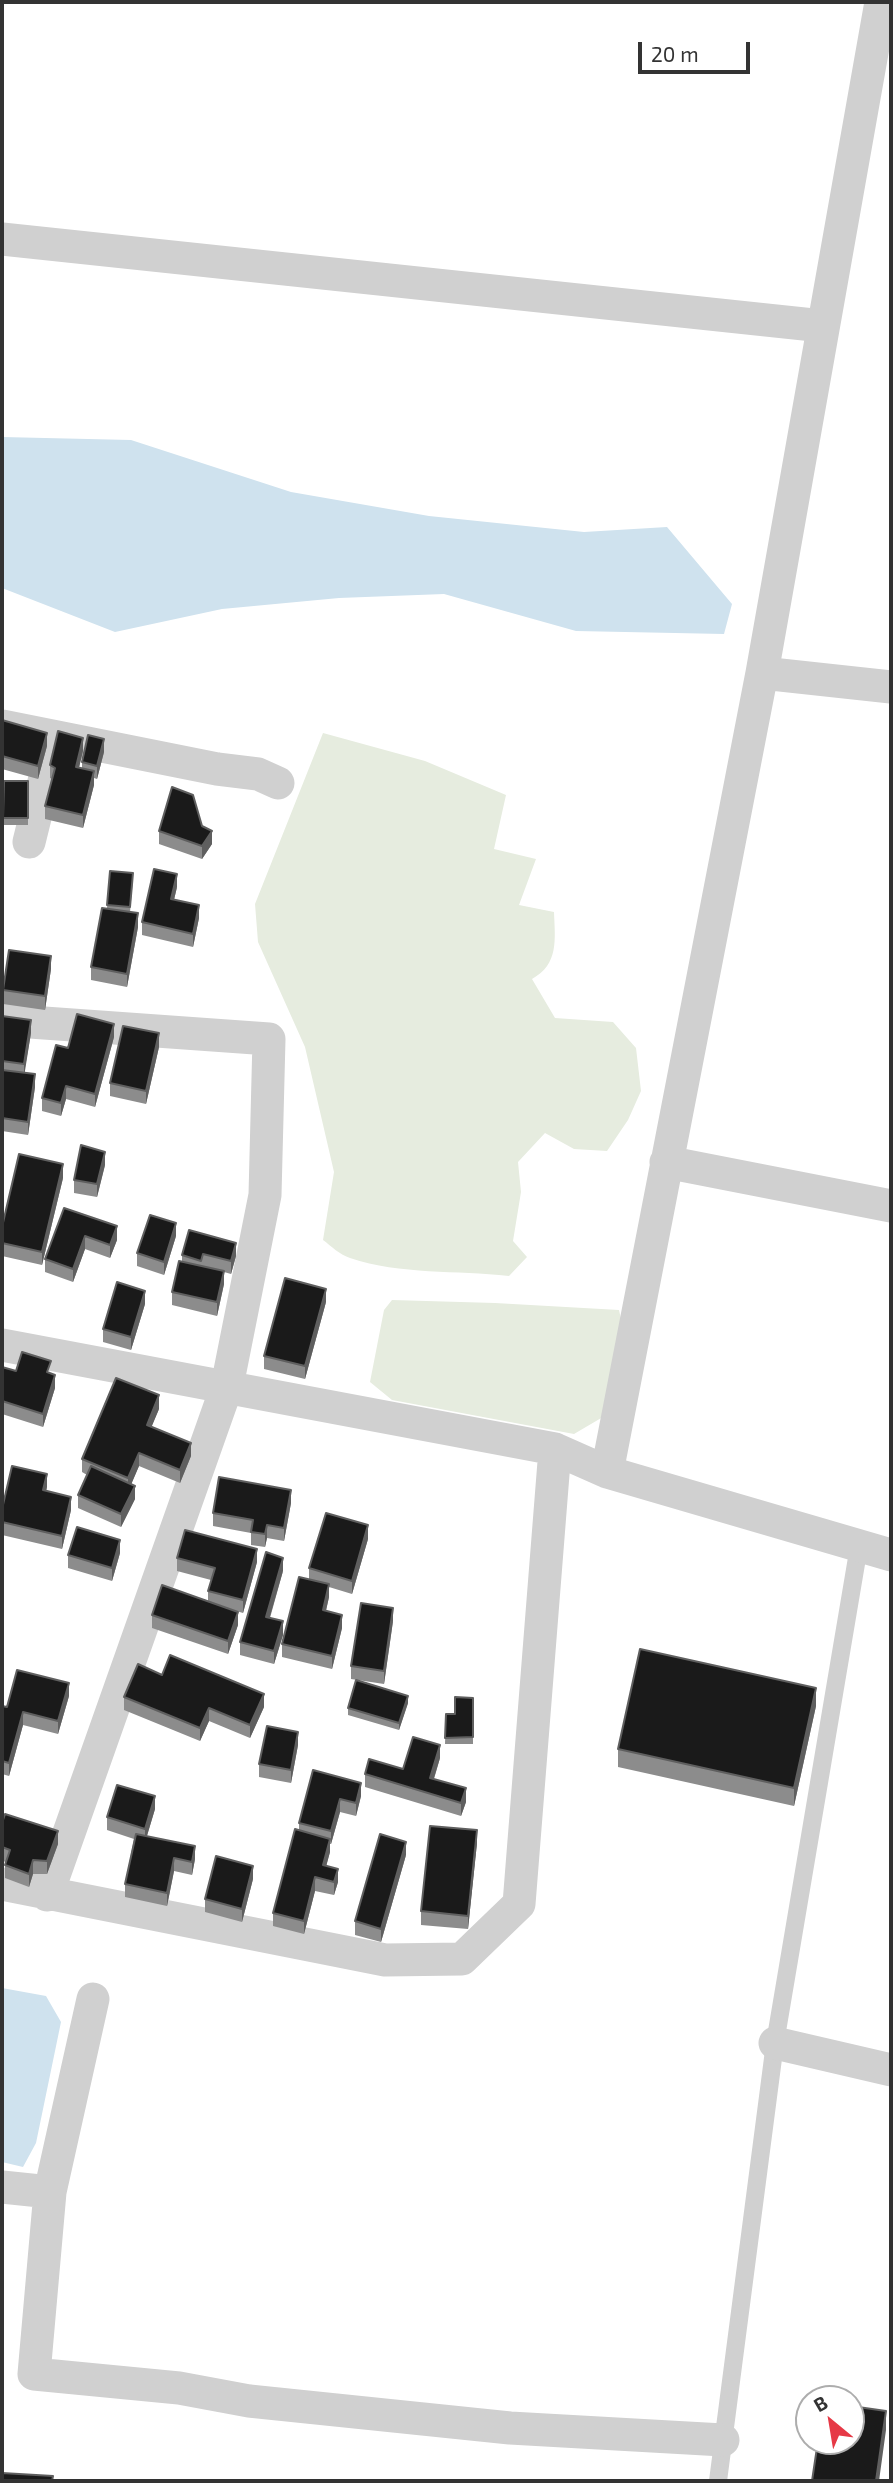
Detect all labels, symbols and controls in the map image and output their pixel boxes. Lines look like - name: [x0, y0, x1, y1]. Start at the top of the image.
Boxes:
- scale bar: [641, 28, 753, 72]
- text: 20 m: [651, 41, 699, 66]
- north arrow: [795, 2385, 865, 2455]
- text: B: [809, 2390, 831, 2416]

